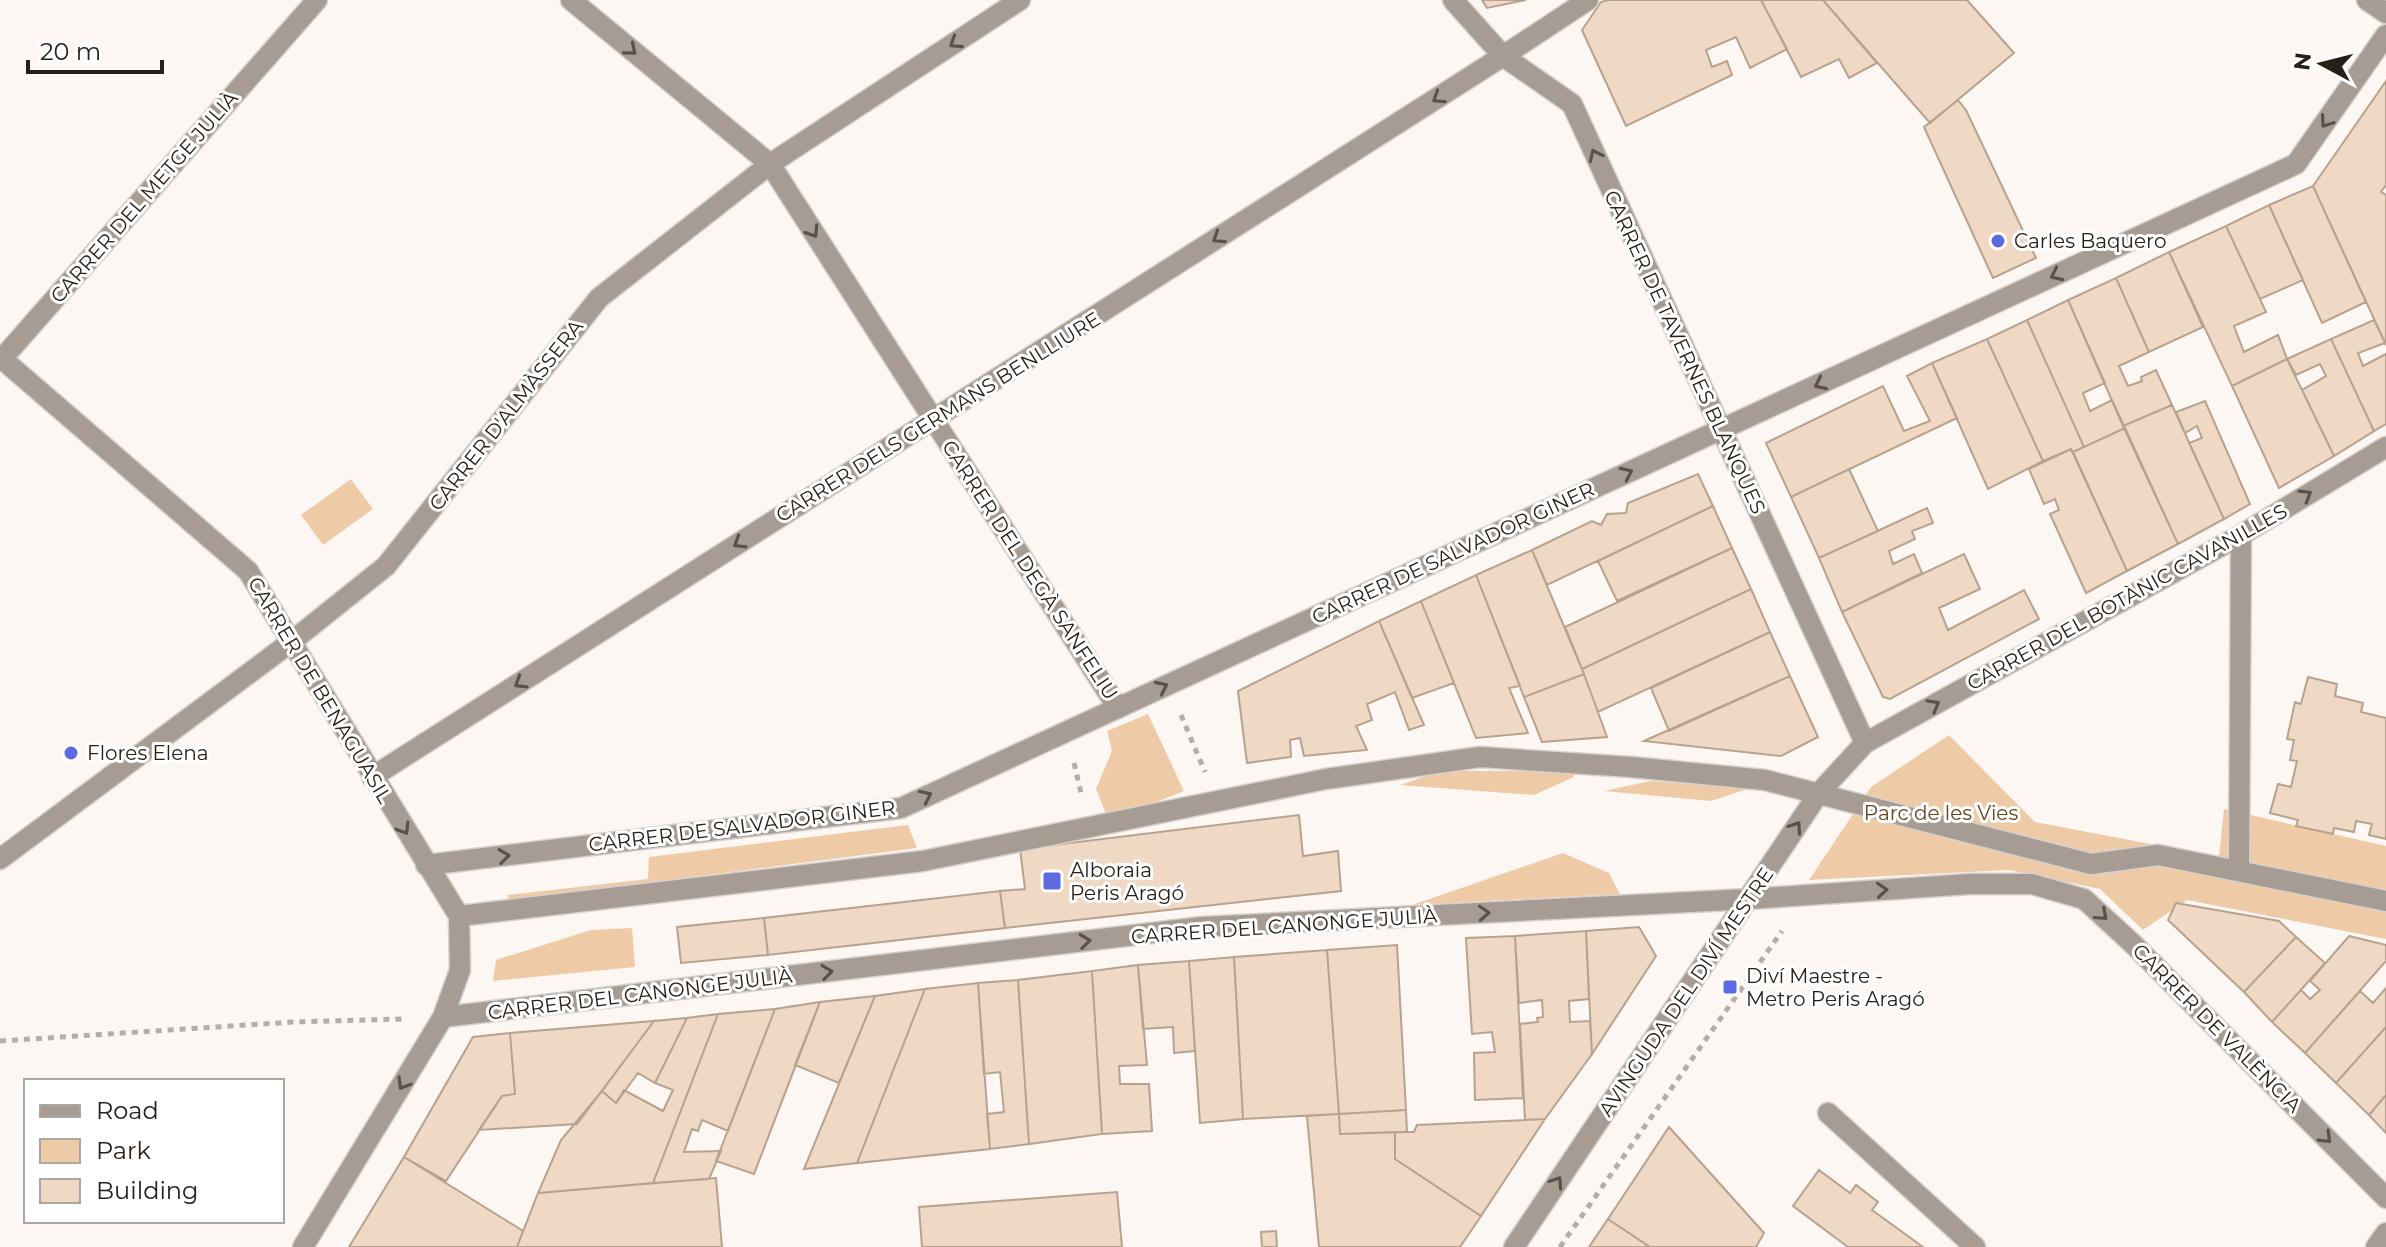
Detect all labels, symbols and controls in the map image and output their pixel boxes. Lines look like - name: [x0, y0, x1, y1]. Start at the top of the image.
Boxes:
- scale bar: [28, 24, 162, 74]
- north arrow: [2282, 24, 2362, 104]
- one-way arrow: [950, 33, 964, 48]
- text: 20 m: [40, 37, 101, 66]
- one-way arrow: [622, 40, 636, 55]
- text: N: [2288, 51, 2317, 72]
- street label: CARRER DEL METGE JULIÀ: [45, 86, 243, 308]
- one-way arrow: [1432, 89, 1446, 104]
- one-way arrow: [2321, 113, 2336, 127]
- one-way arrow: [1589, 149, 1605, 163]
- street label: CARRER DE TAVERNES BLANQUES: [1599, 186, 1771, 518]
- one-way arrow: [804, 223, 819, 238]
- one-way arrow: [1213, 229, 1227, 244]
- place label: Carles Baquero: [2014, 229, 2166, 253]
- marker: Carles Baquero: [1989, 232, 2007, 250]
- one-way arrow: [2050, 265, 2064, 281]
- street label: CARRER DELS GERMANS BENLLIURE: [771, 307, 1105, 527]
- street label: CARRER D'ALMÀSSERA: [424, 314, 588, 515]
- one-way arrow: [1814, 374, 1828, 390]
- street label: CARRER DEL DEGÀ SANFELIU: [937, 436, 1123, 704]
- one-way arrow: [1619, 467, 1634, 483]
- street label: CARRER DE SALVADOR GINER: [1308, 477, 1598, 629]
- one-way arrow: [2298, 490, 2312, 505]
- street label: CARRER DEL BOTÀNIC CAVANILLES: [1963, 499, 2291, 695]
- one-way arrow: [734, 534, 748, 549]
- street label: CARRER DE BENAGUASIL: [243, 573, 397, 808]
- one-way arrow: [514, 673, 529, 688]
- one-way arrow: [1154, 681, 1169, 697]
- one-way arrow: [1925, 700, 1940, 715]
- place label: Flores Elena: [87, 741, 209, 765]
- marker: Flores Elena: [62, 744, 80, 762]
- one-way arrow: [918, 790, 933, 806]
- street label: CARRER DE SALVADOR GINER: [587, 795, 897, 857]
- park label: Parc de les Vies: [1864, 801, 2018, 825]
- one-way arrow: [394, 820, 410, 835]
- one-way arrow: [1786, 822, 1801, 836]
- one-way arrow: [497, 848, 511, 865]
- place label: Alboraia Peris Aragó: [1070, 858, 1184, 905]
- street label: AVINGUDA DEL DIVÍ MESTRE: [1594, 863, 1778, 1121]
- marker: Alboraia Peris Aragó: [1041, 870, 1063, 892]
- one-way arrow: [1876, 882, 1889, 899]
- street label: CARRER DEL CANONGE JULIÀ: [1130, 903, 1438, 949]
- one-way arrow: [1478, 904, 1490, 921]
- one-way arrow: [2092, 906, 2107, 920]
- one-way arrow: [1078, 933, 1092, 950]
- street label: CARRER DE VALÈNCIA: [2128, 939, 2307, 1118]
- street label: CARRER DEL CANONGE JULIÀ: [486, 963, 794, 1025]
- one-way arrow: [820, 963, 833, 980]
- place label: Diví Maestre - Metro Peris Aragó: [1746, 964, 1925, 1011]
- marker: Diví Maestre - Metro Peris Aragó: [1721, 978, 1739, 996]
- one-way arrow: [397, 1075, 412, 1090]
- legend: [24, 1079, 284, 1223]
- text: Road: [96, 1096, 159, 1125]
- one-way arrow: [2317, 1129, 2331, 1143]
- text: Park: [96, 1136, 151, 1165]
- text: Building: [96, 1176, 199, 1205]
- one-way arrow: [1547, 1177, 1562, 1191]

